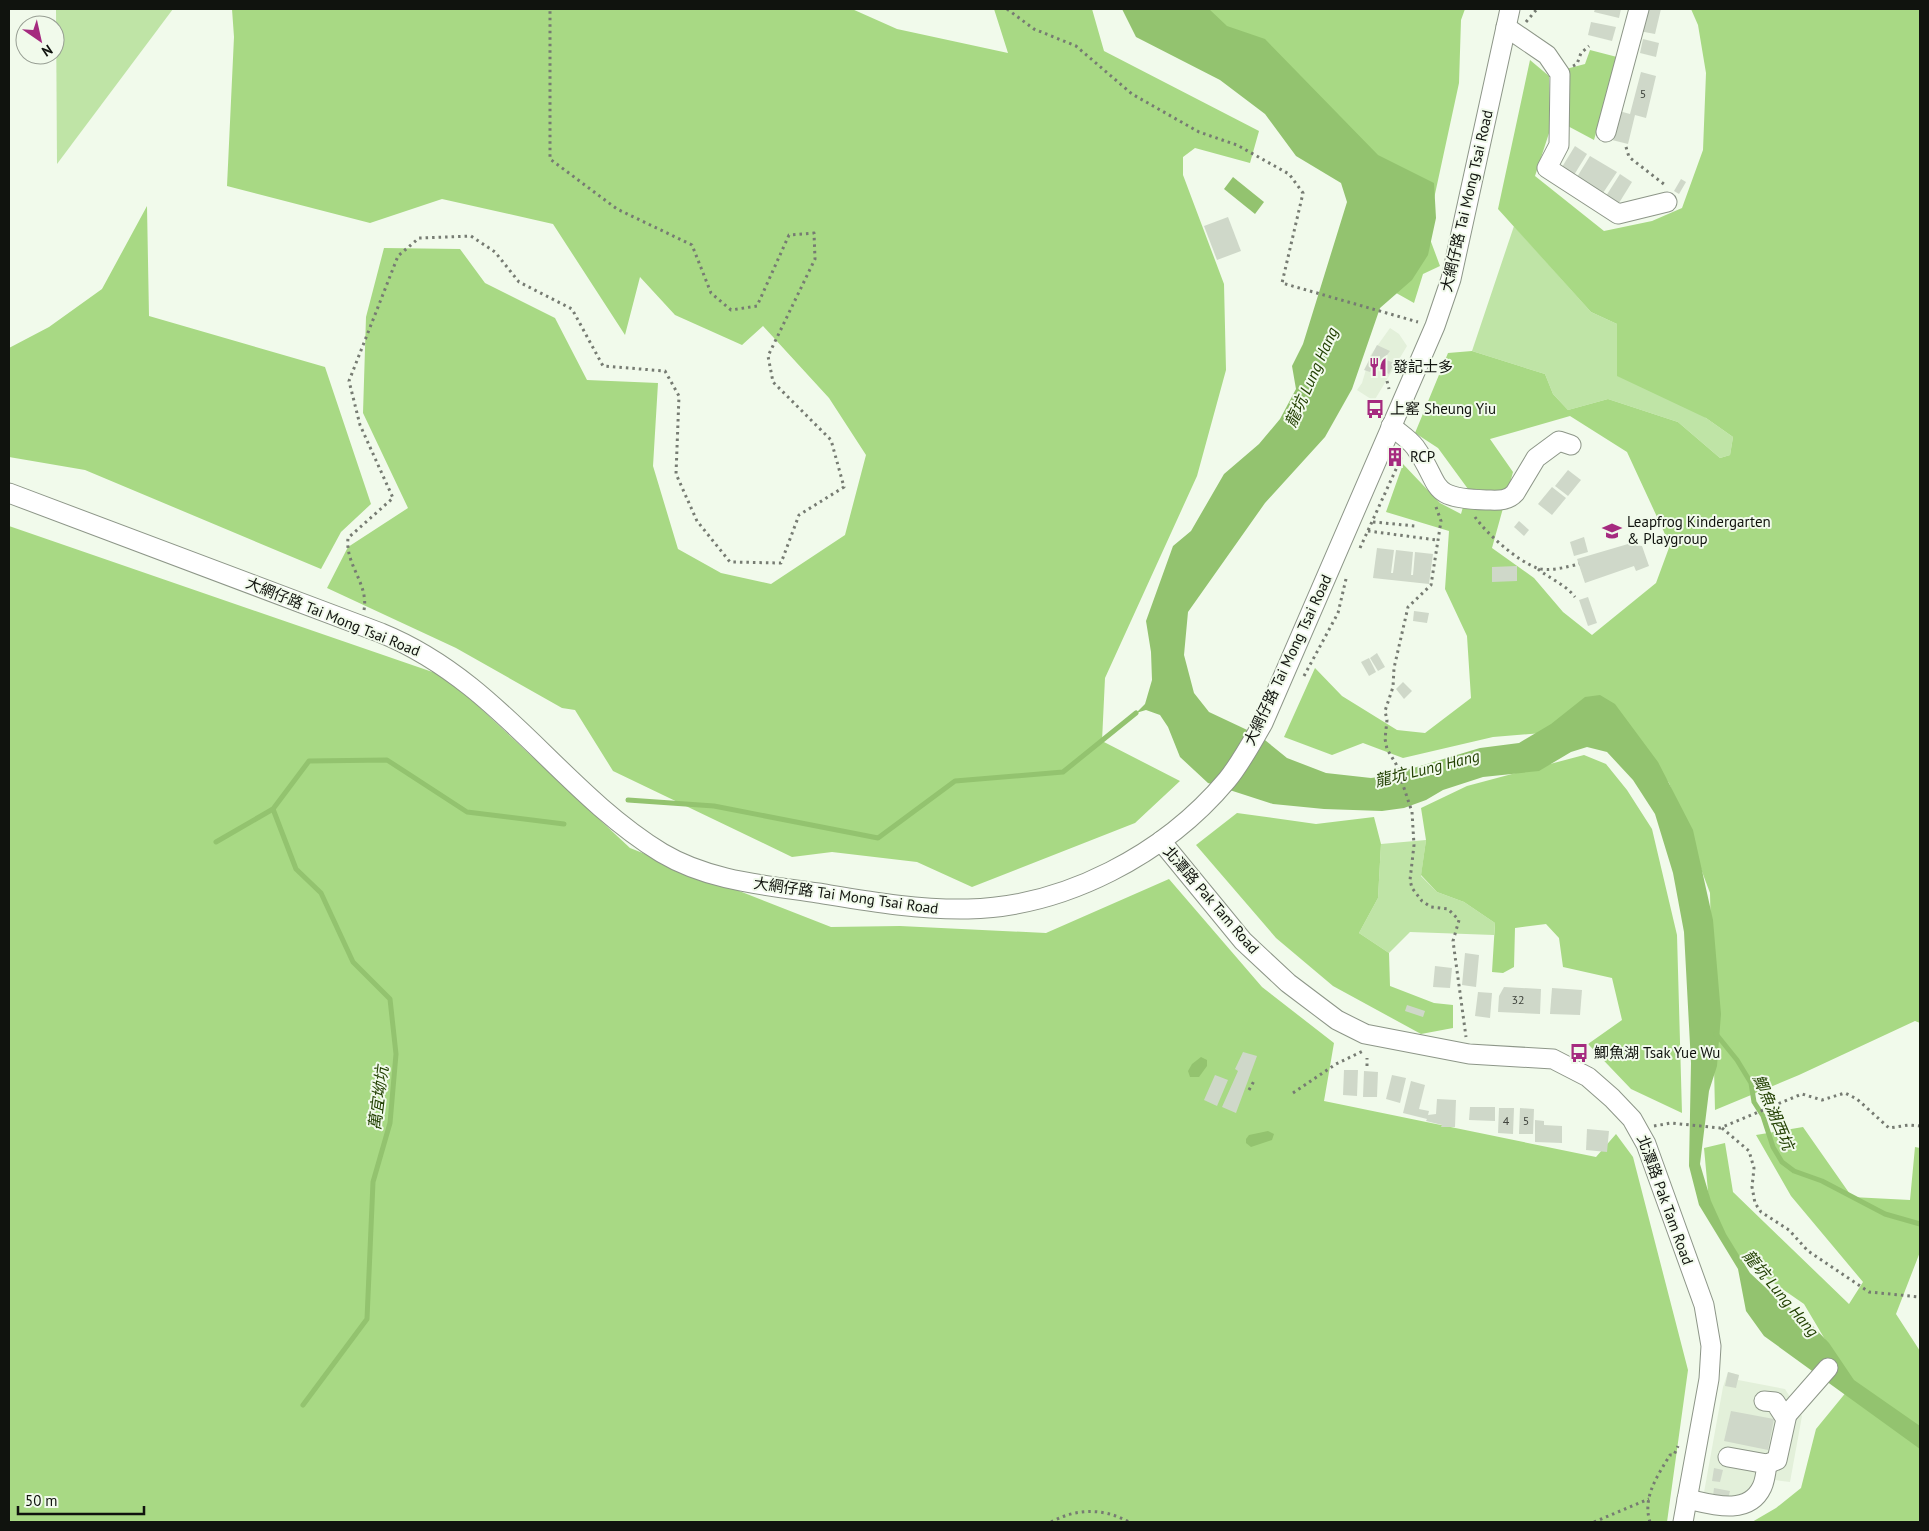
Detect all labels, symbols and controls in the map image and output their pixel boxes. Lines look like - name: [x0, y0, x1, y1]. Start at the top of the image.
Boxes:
- north arrow: [15, 15, 65, 65]
- text: N: [38, 41, 56, 61]
- house number: 5: [1640, 86, 1646, 101]
- street label: 大網仔路 Tai Mong Tsai Road: [1436, 108, 1497, 294]
- water label: 龍坑 Lung Hang: [1280, 324, 1342, 430]
- restaurant icon: 發記士多: [1367, 356, 1389, 378]
- place label: 發記士多: [1393, 357, 1453, 376]
- bus stop icon: 上窰 Sheung Yiu: [1364, 398, 1386, 420]
- place label: 上窰 Sheung Yiu: [1390, 399, 1496, 418]
- building icon: RCP: [1384, 446, 1406, 468]
- place label: RCP: [1410, 447, 1435, 466]
- place label: Leapfrog Kindergarten & Playgroup: [1627, 512, 1771, 548]
- school or university icon: Leapfrog Kindergarten & Playgroup: [1601, 520, 1623, 542]
- street label: 大網仔路 Tai Mong Tsai Road: [1240, 571, 1336, 748]
- street label: 大網仔路 Tai Mong Tsai Road: [243, 573, 423, 660]
- water label: 龍坑 Lung Hang: [1372, 745, 1482, 791]
- street label: 北潭路 Pak Tam Road: [1159, 842, 1263, 957]
- street label: 大網仔路 Tai Mong Tsai Road: [753, 873, 940, 918]
- house number: 32: [1511, 992, 1525, 1007]
- bus stop icon: 鯽魚湖 Tsak Yue Wu: [1568, 1042, 1590, 1064]
- place label: 鯽魚湖 Tsak Yue Wu: [1594, 1043, 1720, 1062]
- water label: 萬宜坳坑: [364, 1063, 392, 1131]
- water label: 鯽魚湖西坑: [1749, 1071, 1800, 1155]
- house number: 4: [1503, 1113, 1510, 1128]
- house number: 5: [1523, 1113, 1529, 1128]
- street label: 北潭路 Pak Tam Road: [1633, 1132, 1698, 1267]
- water label: 龍坑 Lung Hang: [1739, 1245, 1823, 1341]
- scale bar: [18, 1484, 144, 1516]
- text: 50 m: [25, 1491, 58, 1510]

